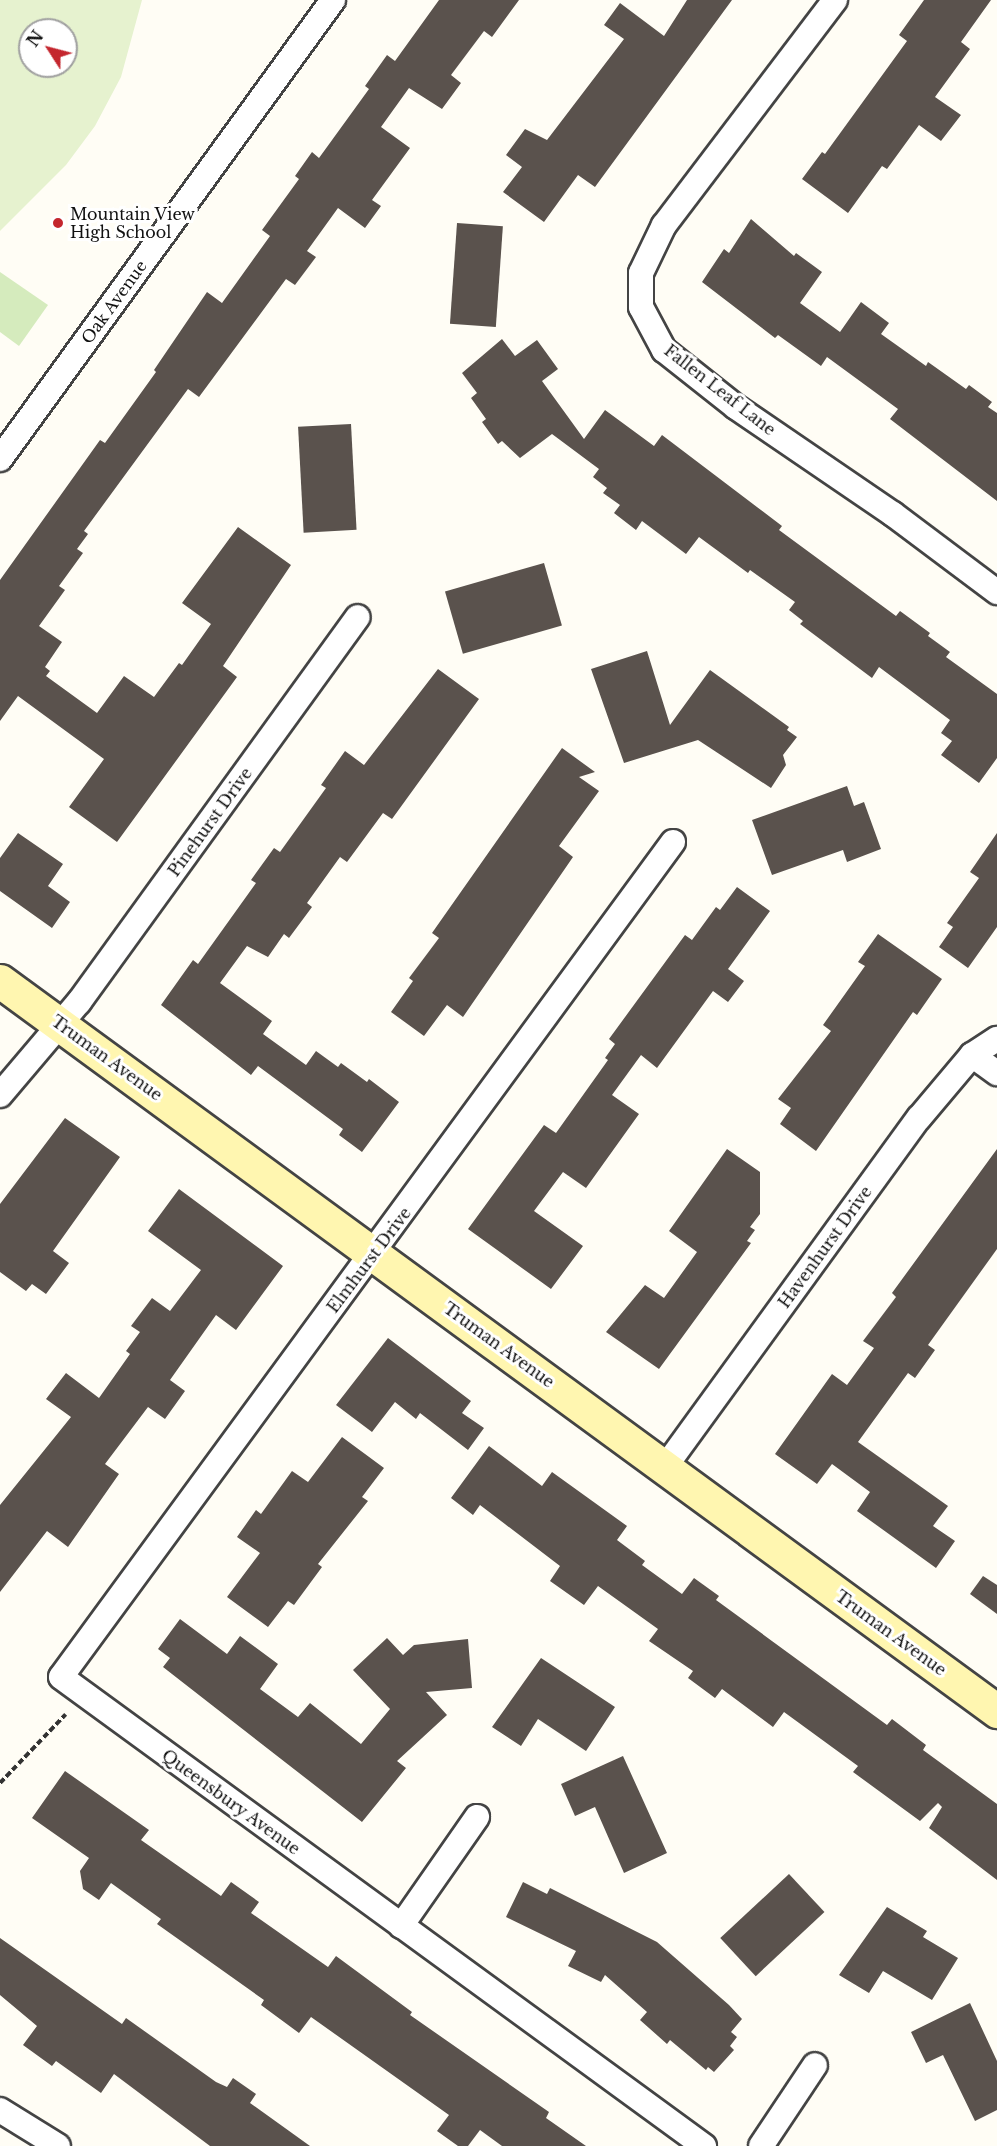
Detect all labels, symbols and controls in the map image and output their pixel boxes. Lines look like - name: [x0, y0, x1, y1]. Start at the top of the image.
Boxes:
- north arrow: [18, 18, 78, 78]
- text: N: [23, 27, 48, 51]
- place label: Mountain View High School: [70, 204, 196, 242]
- marker: Mountain View High School: [51, 216, 65, 230]
- street label: Oak Avenue: [77, 256, 151, 348]
- street label: Fallen Leaf Lane: [661, 341, 779, 439]
- street label: Pinehurst Drive: [164, 764, 256, 880]
- street label: Truman Avenue: [48, 1011, 166, 1105]
- street label: Havenhurst Drive: [774, 1182, 876, 1312]
- street label: Elmhurst Drive: [323, 1204, 415, 1316]
- street label: Truman Avenue: [440, 1298, 558, 1392]
- street label: Truman Avenue: [832, 1586, 950, 1680]
- street label: Queensbury Avenue: [158, 1745, 304, 1859]

